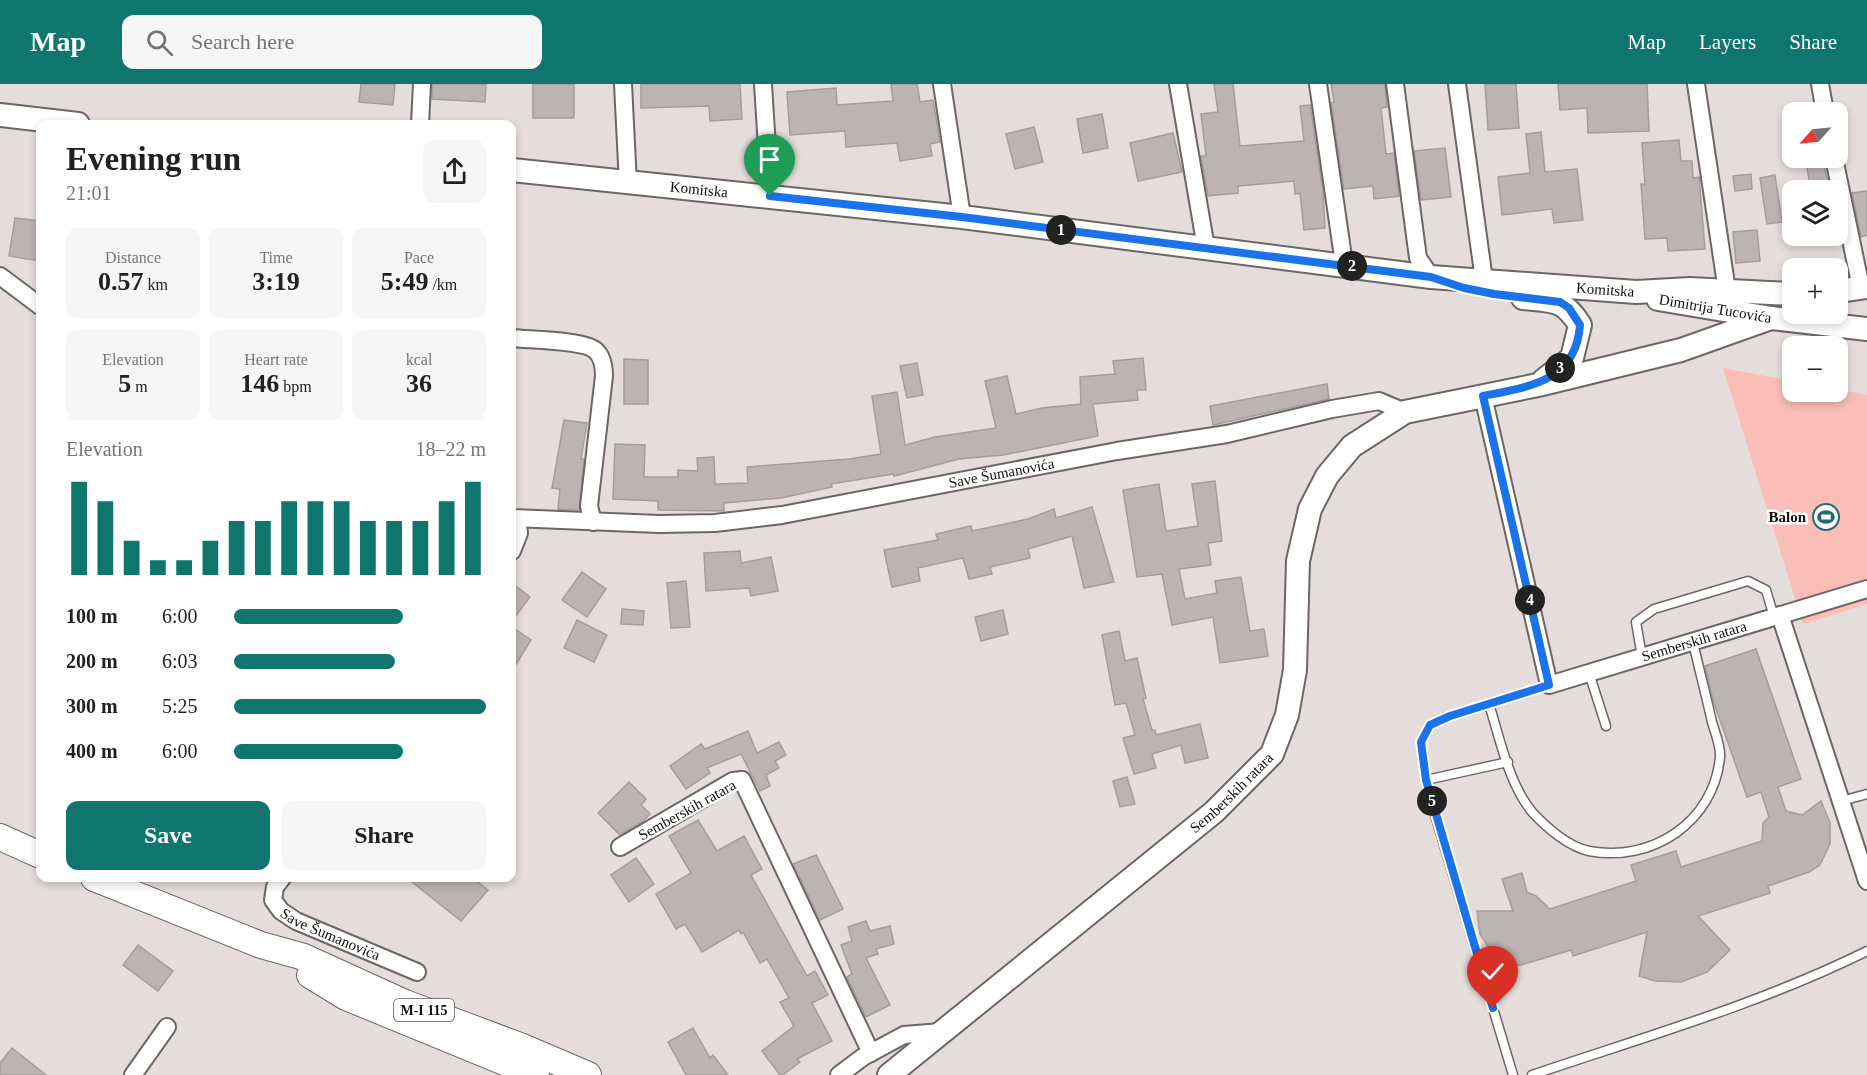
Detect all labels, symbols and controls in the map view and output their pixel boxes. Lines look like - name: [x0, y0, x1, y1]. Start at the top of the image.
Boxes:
- search box: [122, 15, 542, 69]
- text: Map: [30, 26, 86, 57]
- icon: search: [143, 26, 176, 59]
- text: Search here: [191, 29, 294, 54]
- text: Map: [1628, 30, 1666, 54]
- text: Layers: [1699, 30, 1756, 54]
- text: Share: [1789, 30, 1837, 54]
- north arrow: [1782, 102, 1848, 168]
- map controls: [1782, 102, 1848, 402]
- pin: [744, 134, 795, 196]
- button: share: [423, 140, 486, 203]
- text: Evening run: [66, 141, 241, 177]
- icon: arrive: [753, 143, 786, 176]
- street label: Komitska: [669, 179, 729, 201]
- button: layers: [1782, 180, 1848, 246]
- text: 21:01: [66, 182, 112, 204]
- pin: 1: [1046, 215, 1076, 245]
- text: 1: [1057, 221, 1065, 238]
- text: Distance: [105, 249, 161, 266]
- text: Time: [259, 249, 293, 266]
- text: Pace: [404, 249, 434, 266]
- pin: 2: [1337, 251, 1367, 281]
- text: 2: [1348, 257, 1356, 274]
- button: +: [1782, 258, 1848, 324]
- text: 0.57: [98, 267, 144, 296]
- text: 3:19: [252, 267, 300, 296]
- text: 5:49: [381, 267, 428, 296]
- text: km: [144, 276, 168, 293]
- text: /km: [428, 276, 457, 293]
- street label: Komitska: [1576, 280, 1635, 300]
- street label: Dimitrija Tucovića: [1658, 291, 1773, 326]
- button: −: [1782, 336, 1848, 402]
- text: Elevation: [102, 351, 164, 368]
- text: Heart rate: [244, 351, 308, 368]
- text: kcal: [406, 351, 432, 368]
- pin: 3: [1545, 353, 1575, 383]
- text: 3: [1556, 359, 1564, 376]
- text: 5: [118, 369, 131, 398]
- text: 146: [240, 369, 279, 398]
- text: 36: [406, 369, 432, 398]
- text: m: [131, 378, 148, 395]
- text: bpm: [279, 378, 312, 395]
- text: Elevation: [66, 438, 143, 460]
- text: 18–22 m: [415, 438, 486, 460]
- street label: Save Šumanovića: [947, 455, 1056, 491]
- sports icon: Balon: [1811, 502, 1841, 532]
- place label: Balon: [1768, 509, 1807, 525]
- pin: 4: [1515, 585, 1545, 615]
- text: 4: [1526, 591, 1534, 608]
- text: 100 m: [66, 605, 118, 627]
- text: 6:00: [162, 605, 198, 627]
- street label: Semberskih ratara: [1640, 618, 1749, 665]
- text: 200 m: [66, 650, 118, 672]
- text: 6:03: [162, 650, 198, 672]
- text: 300 m: [66, 695, 118, 717]
- text: 5:25: [162, 695, 198, 717]
- text: 400 m: [66, 740, 118, 762]
- text: 6:00: [162, 740, 198, 762]
- street label: Semberskih ratara: [1187, 749, 1277, 836]
- street label: Semberskih ratara: [636, 776, 739, 843]
- pin: 5: [1417, 786, 1447, 816]
- text: 5: [1428, 792, 1436, 809]
- button: Save: [66, 801, 270, 870]
- button: Share: [282, 801, 486, 870]
- street label: Save Šumanovića: [278, 905, 383, 964]
- pin: [1467, 946, 1518, 1008]
- icon: check: [1476, 955, 1509, 988]
- road number: M-I 115: [394, 999, 454, 1021]

